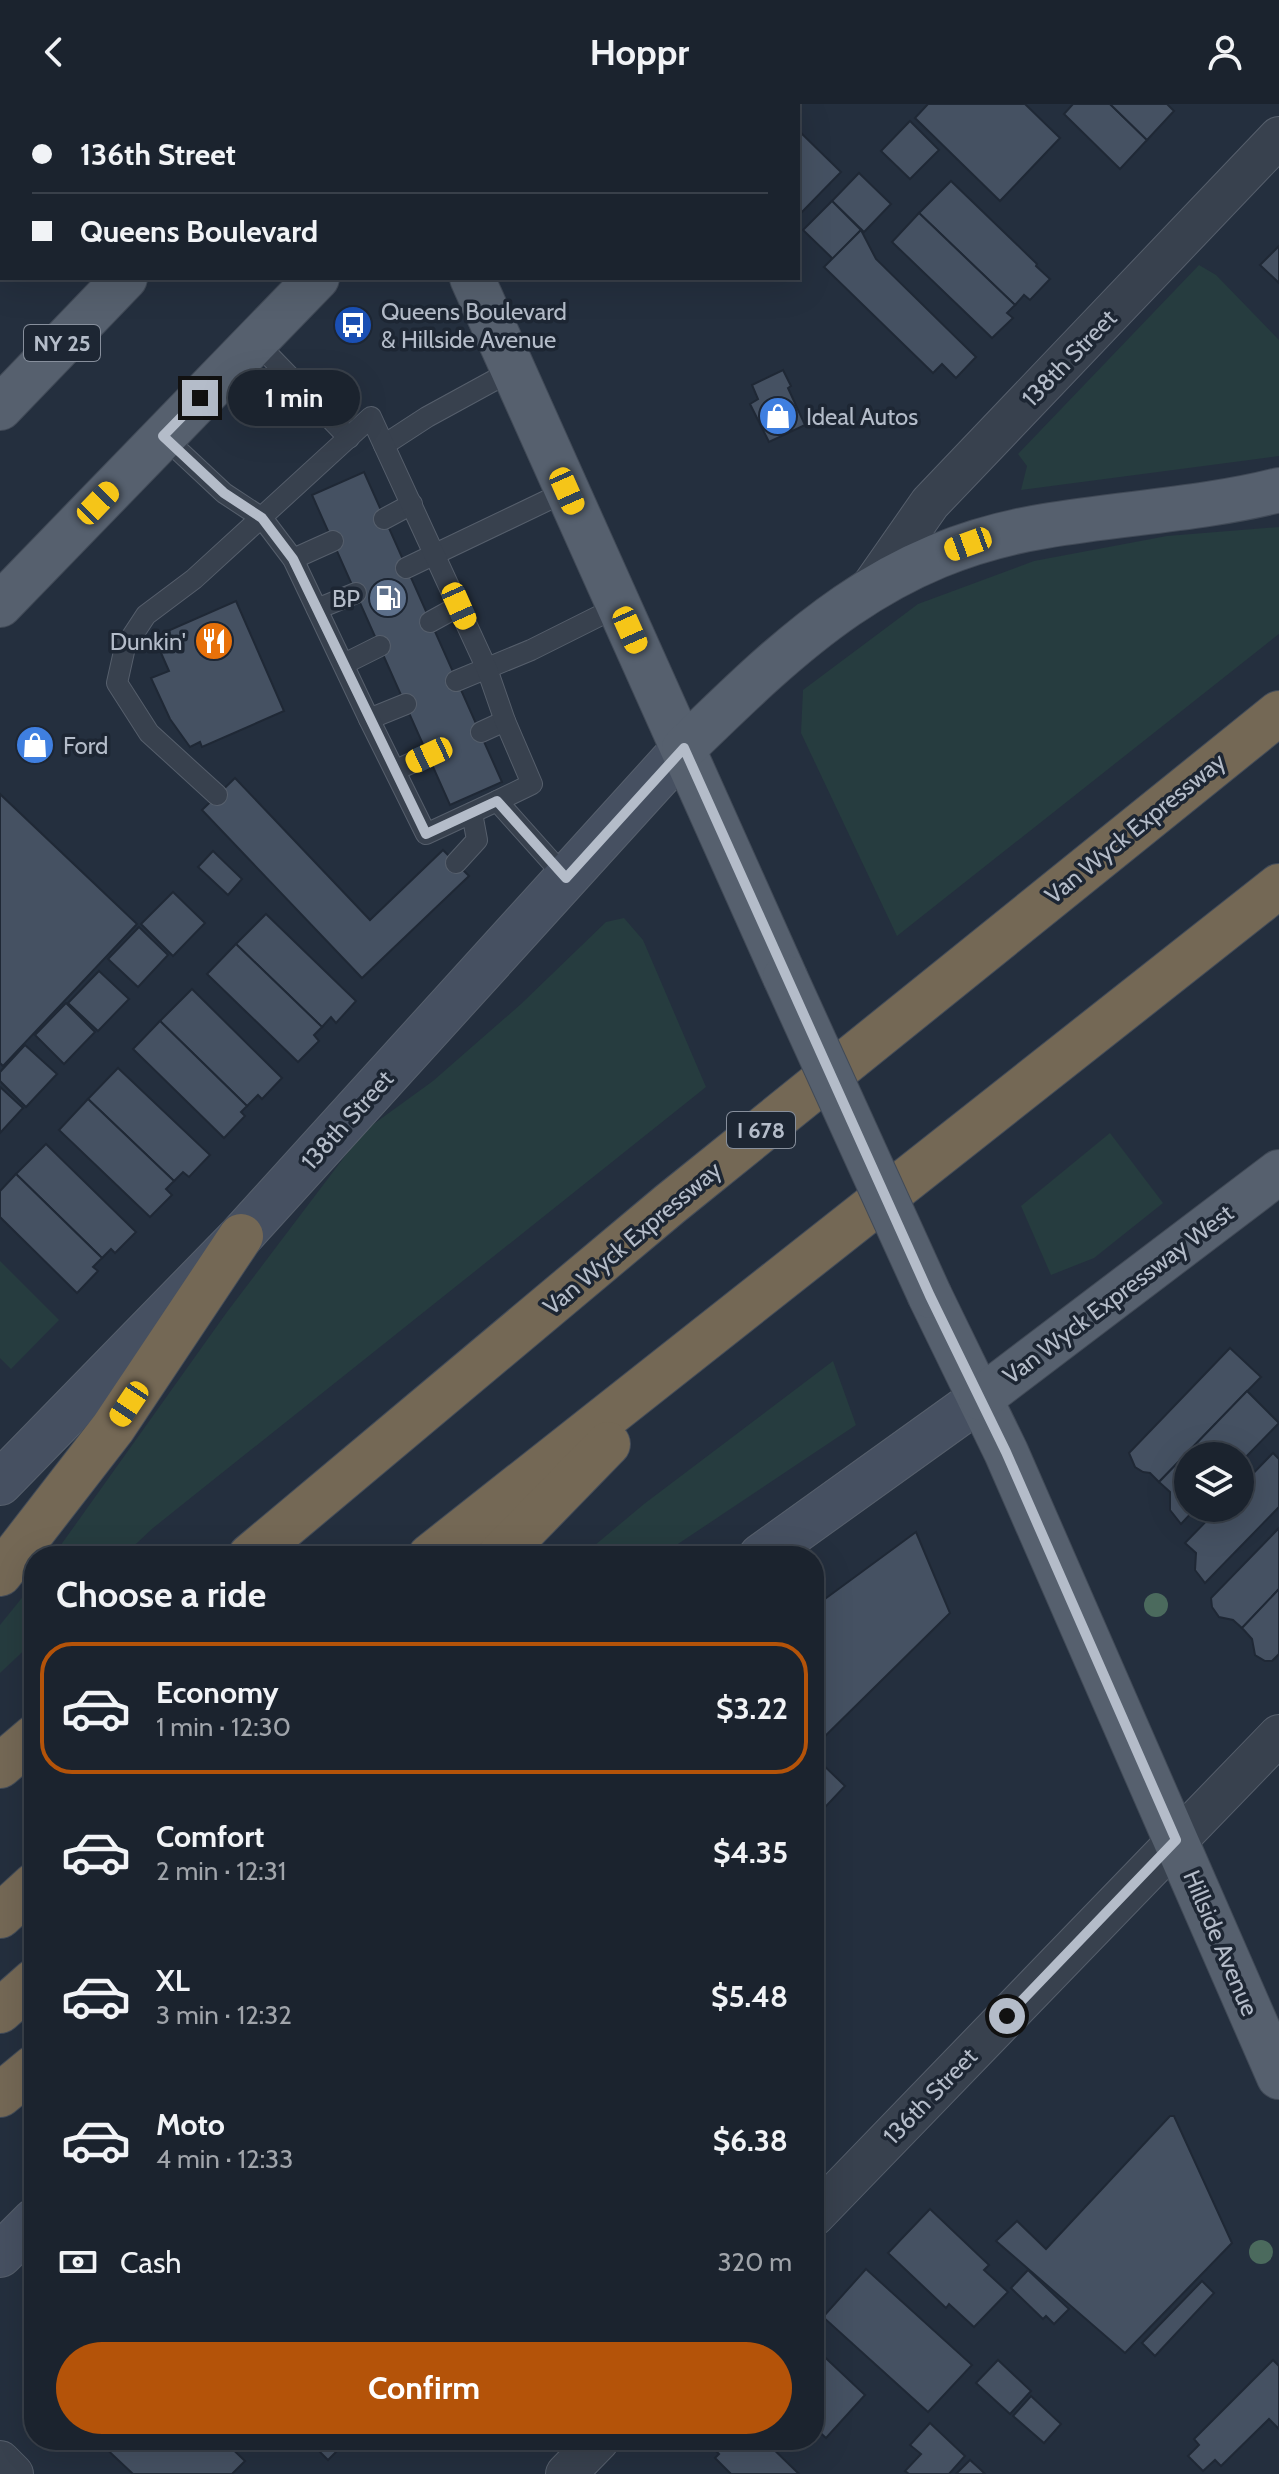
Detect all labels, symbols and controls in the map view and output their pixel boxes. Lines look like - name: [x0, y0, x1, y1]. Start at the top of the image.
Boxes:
- icon: back: [32, 30, 76, 74]
- text: Hoppr: [590, 30, 689, 74]
- icon: person: [1203, 30, 1247, 74]
- text: 136th Street: [80, 136, 236, 173]
- text: Queens Boulevard: [80, 213, 318, 250]
- place label: Queens Boulevard & Hillside Avenue: [381, 297, 567, 354]
- street label: 138th Street: [1016, 303, 1122, 413]
- bus stop icon: Queens Boulevard & Hillside Avenue: [332, 304, 374, 346]
- road number: NY 25: [24, 325, 100, 361]
- callout: 1 min: [228, 370, 360, 426]
- route end: [182, 380, 218, 416]
- text: 1 min: [265, 382, 323, 414]
- shop icon: Ideal Autos: [757, 395, 799, 437]
- place label: Ideal Autos: [806, 402, 918, 431]
- car: [546, 464, 588, 518]
- car: [73, 477, 123, 529]
- car: [941, 525, 995, 563]
- fuel station icon: BP: [367, 577, 409, 619]
- car: [438, 579, 480, 633]
- place label: BP: [332, 584, 360, 613]
- car: [609, 603, 651, 657]
- restaurant icon: Dunkin': [193, 620, 235, 662]
- place label: Dunkin': [110, 627, 186, 656]
- shop icon: Ford: [14, 724, 56, 766]
- place label: Ford: [63, 731, 108, 760]
- car: [402, 734, 456, 776]
- street label: Van Wyck Expressway: [1039, 746, 1231, 910]
- street label: 138th Street: [295, 1064, 399, 1176]
- road number: I 678: [727, 1112, 795, 1148]
- street label: Van Wyck Expressway: [537, 1155, 727, 1321]
- street label: Van Wyck Expressway West: [997, 1198, 1239, 1390]
- car: [106, 1377, 152, 1431]
- map controls: [1174, 1442, 1254, 1522]
- button: layers: [1174, 1442, 1254, 1522]
- text: Choose a ride: [56, 1572, 266, 1616]
- icon: car: [60, 1672, 132, 1744]
- text: Economy: [156, 1674, 279, 1711]
- text: $3.22: [716, 1690, 788, 1727]
- text: 1 min · 12:30: [156, 1711, 291, 1743]
- icon: car: [60, 1816, 132, 1888]
- text: Comfort: [156, 1818, 264, 1855]
- text: $4.35: [713, 1834, 788, 1871]
- text: 2 min · 12:31: [156, 1855, 286, 1887]
- street label: Hillside Avenue: [1177, 1866, 1265, 2020]
- icon: car: [60, 1960, 132, 2032]
- text: XL: [156, 1962, 190, 1999]
- text: $5.48: [711, 1978, 788, 2015]
- route start: [989, 1998, 1025, 2034]
- text: 3 min · 12:32: [156, 1999, 292, 2031]
- street label: 136th Street: [877, 2042, 983, 2150]
- icon: car: [60, 2104, 132, 2176]
- text: Moto: [156, 2106, 225, 2143]
- text: $6.38: [713, 2122, 788, 2159]
- text: 4 min · 12:33: [156, 2143, 293, 2175]
- icon: cash: [56, 2240, 100, 2284]
- text: Cash: [120, 2244, 182, 2281]
- text: 320 m: [718, 2246, 792, 2278]
- button: Confirm: [56, 2342, 792, 2434]

